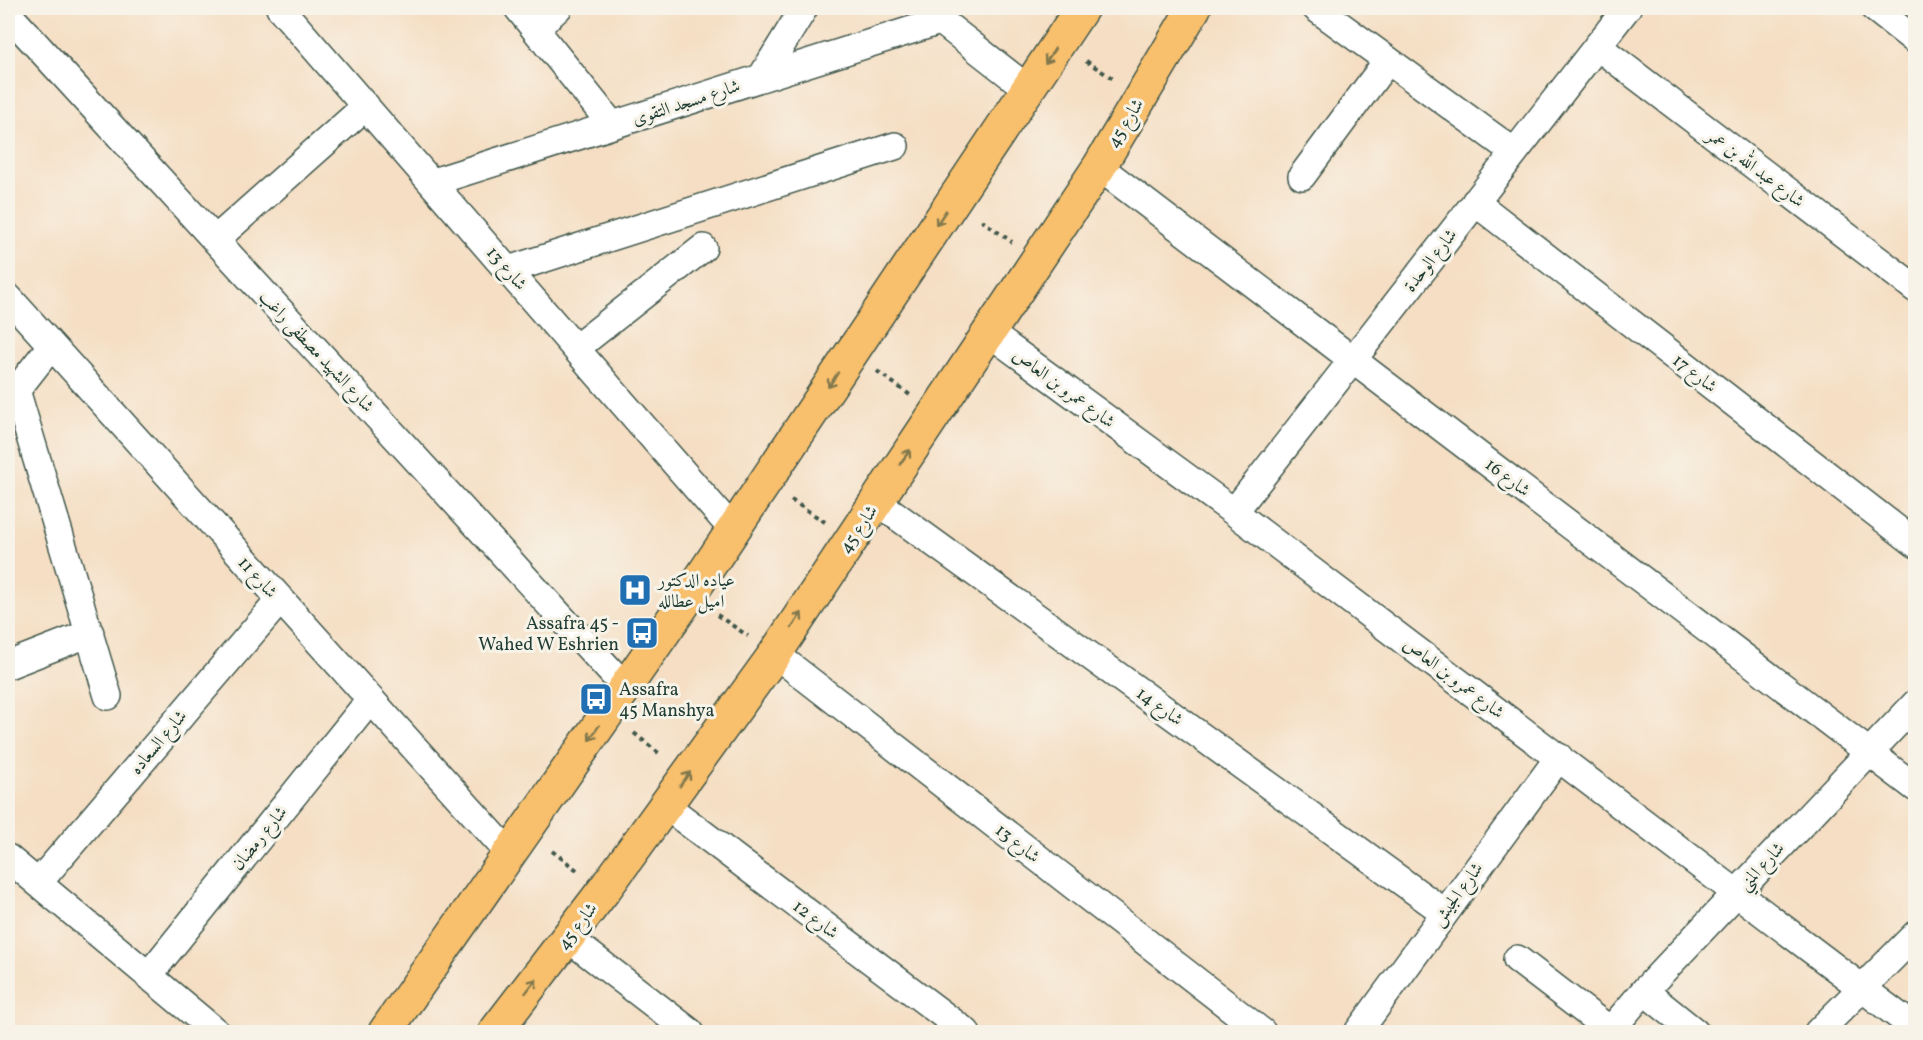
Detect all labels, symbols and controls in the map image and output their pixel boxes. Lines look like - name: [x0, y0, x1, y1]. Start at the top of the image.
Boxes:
- one-way arrow: [1044, 47, 1056, 64]
- street label: شارع مسجد التقوى: [629, 74, 744, 134]
- street label: شارع 45: [1102, 94, 1152, 154]
- street label: شارع عبد الله بن عمر: [1699, 121, 1811, 215]
- one-way arrow: [935, 209, 947, 226]
- street label: شارع الوحدة: [1399, 224, 1465, 298]
- street label: شارع 13: [479, 242, 532, 297]
- street label: شارع الشهيد مصطفى راغب: [252, 285, 379, 419]
- street label: شارع عمرو بن العاص: [1006, 343, 1119, 436]
- street label: شارع 17: [1666, 349, 1722, 400]
- one-way arrow: [827, 371, 839, 388]
- one-way arrow: [899, 450, 911, 466]
- street label: شارع 16: [1479, 453, 1535, 504]
- street label: شارع 45: [834, 501, 885, 560]
- street label: شارع 11: [231, 551, 283, 605]
- place label: عياده الدكتور اميل عطالله: [656, 569, 735, 615]
- hospital icon: عياده الدكتور اميل عطالله: [617, 572, 653, 608]
- place label: Assafra 45 - Wahed W Eshrien: [478, 612, 619, 658]
- one-way arrow: [792, 612, 804, 629]
- bus stop icon: Assafra 45 - Wahed W Eshrien: [624, 615, 660, 651]
- street label: شارع عمرو بن العاص: [1397, 633, 1509, 726]
- place label: Assafra 45 Manshya: [619, 678, 714, 724]
- bus stop icon: Assafra 45 Manshya: [578, 681, 614, 717]
- street label: شارع 14: [1130, 682, 1188, 734]
- street label: شارع السعاده: [125, 705, 194, 781]
- one-way arrow: [588, 724, 600, 741]
- one-way arrow: [679, 772, 691, 788]
- street label: شارع رمضان: [226, 801, 295, 877]
- street label: شارع 13: [989, 819, 1045, 871]
- street label: شارع المني: [1733, 837, 1793, 899]
- street label: شارع الجيش: [1426, 858, 1491, 933]
- street label: شارع 12: [786, 895, 843, 946]
- street label: شارع 45: [552, 898, 605, 956]
- one-way arrow: [525, 979, 538, 995]

